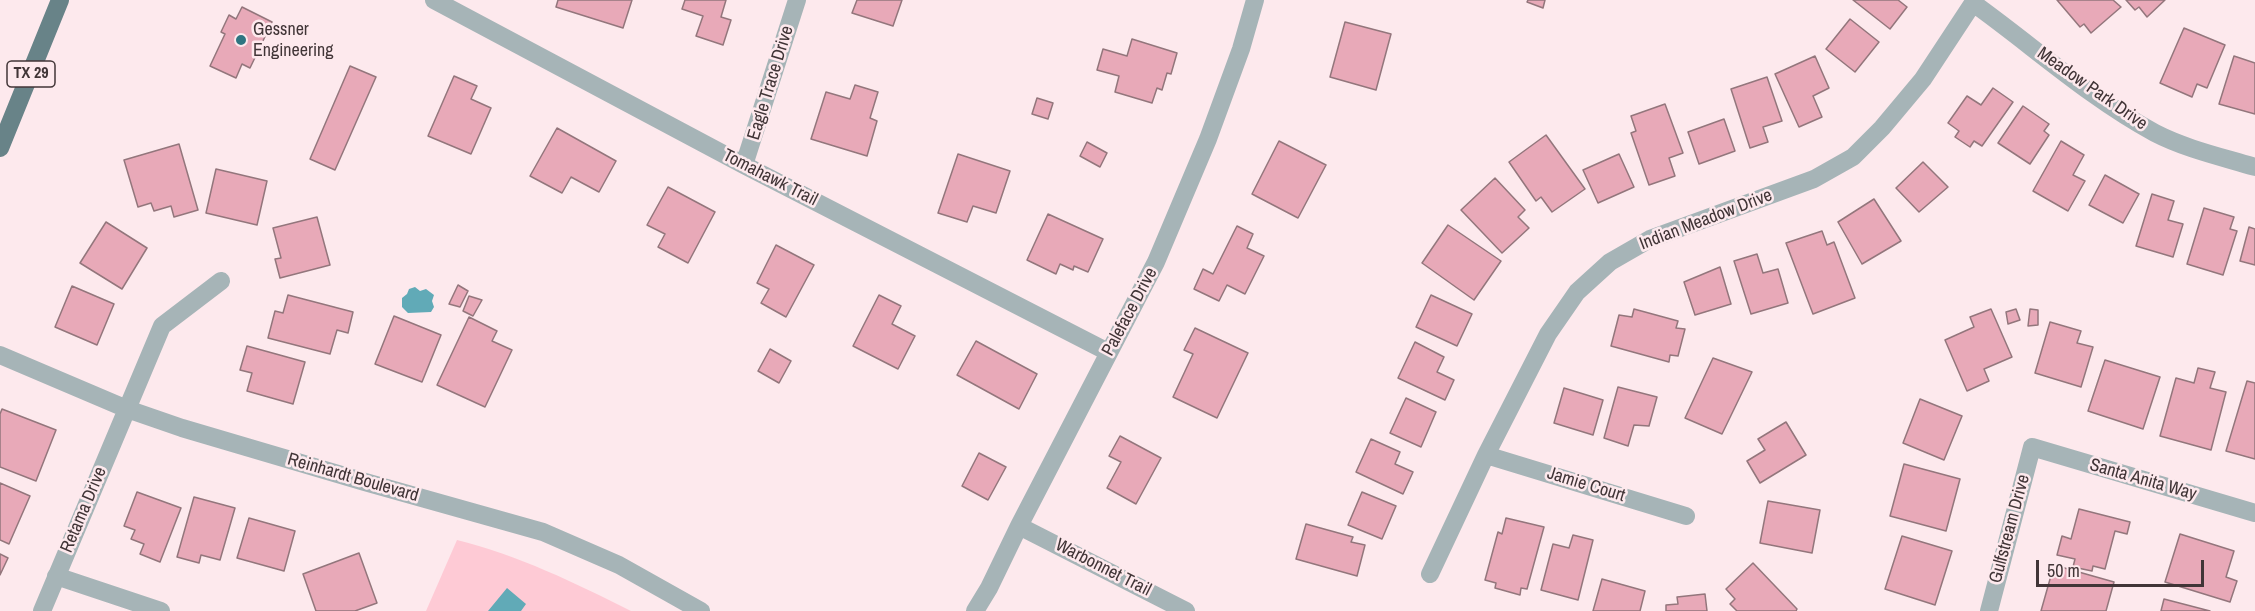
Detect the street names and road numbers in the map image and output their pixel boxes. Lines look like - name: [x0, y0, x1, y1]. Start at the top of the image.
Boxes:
- street label: Eagle Trace Drive: [743, 23, 799, 143]
- street label: Meadow Park Drive: [2033, 43, 2151, 135]
- road number: TX 29: [7, 61, 55, 87]
- street label: Tomahawk Trail: [719, 145, 821, 211]
- street label: Indian Meadow Drive: [1637, 185, 1775, 255]
- street label: Paleface Drive: [1098, 264, 1162, 360]
- street label: Reinhardt Boulevard: [285, 449, 421, 507]
- street label: Santa Anita Way: [2087, 454, 2199, 506]
- street label: Jamie Court: [1544, 463, 1628, 507]
- street label: Retama Drive: [56, 464, 112, 556]
- street label: Gulfstream Drive: [1985, 472, 2035, 586]
- street label: Warbonnet Trail: [1051, 535, 1155, 601]

